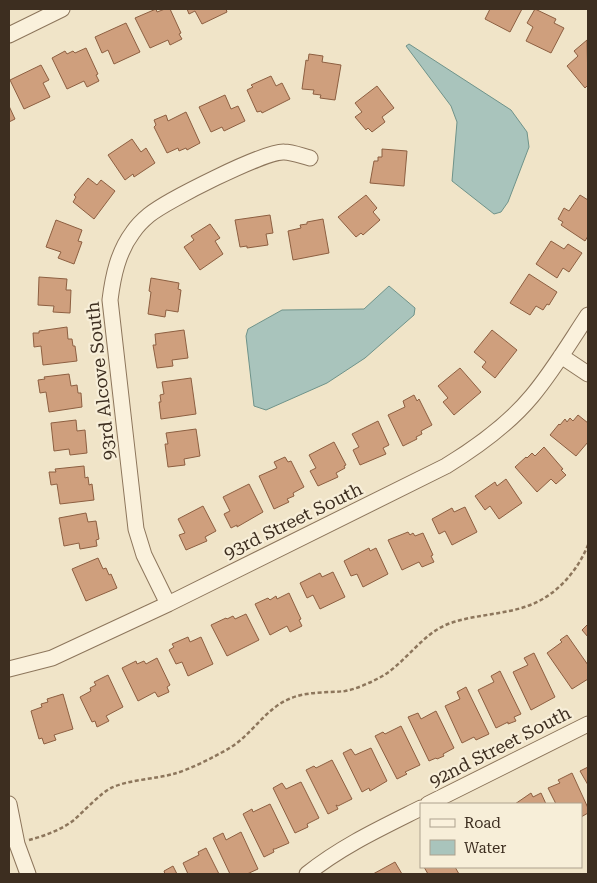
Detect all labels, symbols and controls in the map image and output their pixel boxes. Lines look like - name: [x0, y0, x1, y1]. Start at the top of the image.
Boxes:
- street label: 93rd Alcove South: [82, 300, 119, 461]
- street label: 93rd Street South: [220, 478, 366, 563]
- street label: 92nd Street South: [425, 702, 574, 791]
- legend: [420, 803, 582, 868]
- text: Road: [464, 814, 501, 832]
- text: Water: [464, 839, 506, 857]

